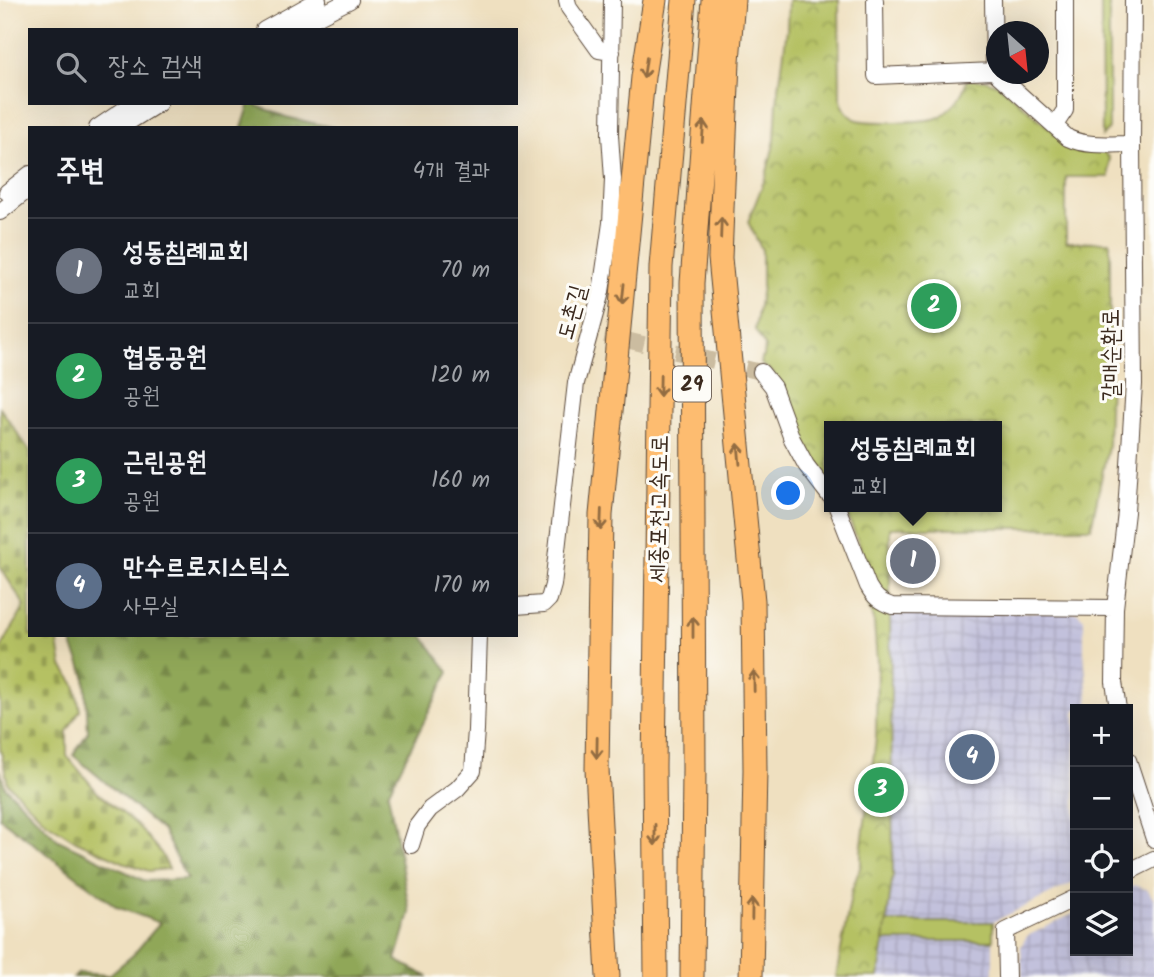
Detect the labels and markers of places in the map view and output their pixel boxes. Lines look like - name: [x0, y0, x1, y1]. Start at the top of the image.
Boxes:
- pin: 2: [911, 280, 957, 332]
- pin: 1: [890, 535, 936, 587]
- pin: 4: [949, 731, 995, 783]
- pin: 3: [858, 764, 904, 816]

